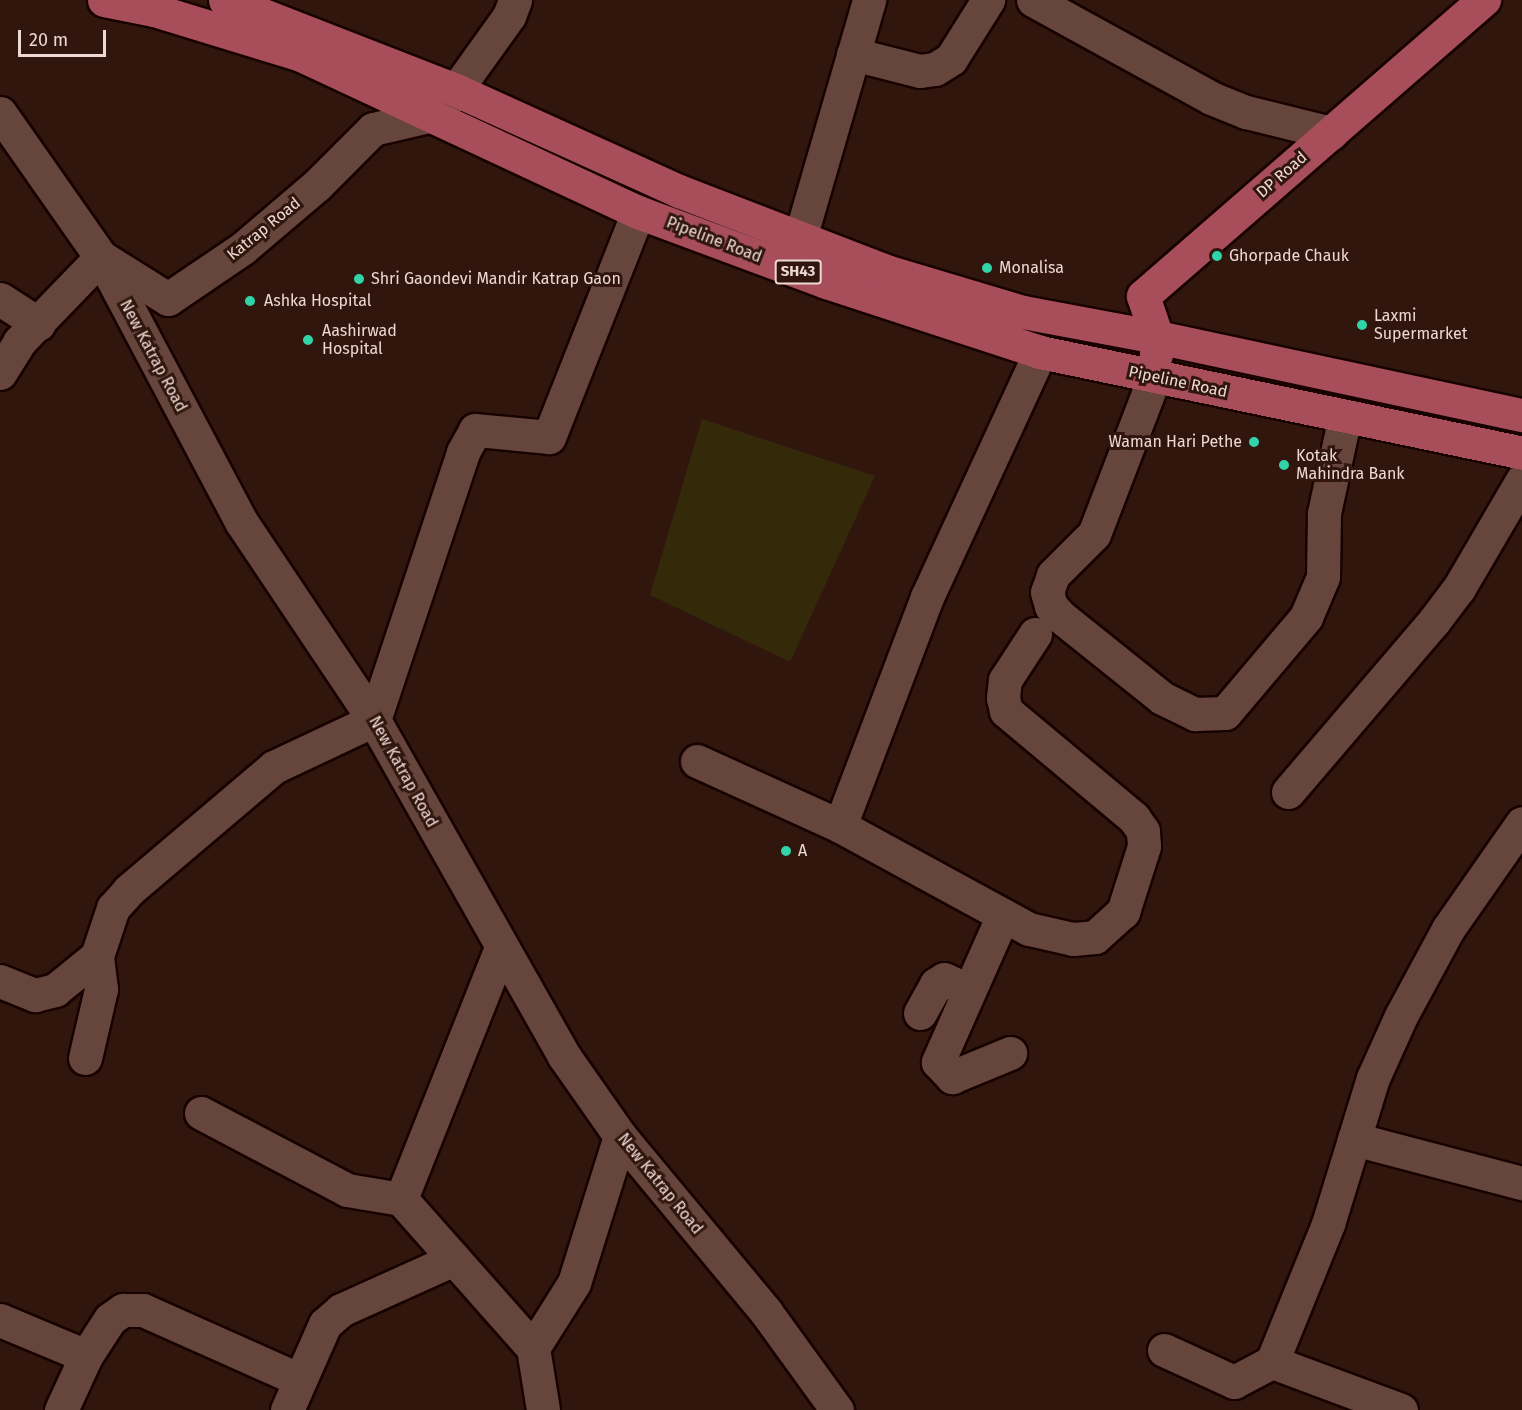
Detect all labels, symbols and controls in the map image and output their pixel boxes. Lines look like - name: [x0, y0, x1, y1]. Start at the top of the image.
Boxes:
- scale bar: [21, 18, 110, 56]
- text: 20 m: [29, 29, 68, 51]
- street label: DP Road: [1253, 148, 1311, 202]
- street label: Katrap Road: [223, 194, 305, 264]
- street label: Pipeline Road: [664, 213, 764, 267]
- place label: Ghorpade Chauk: [1229, 246, 1349, 266]
- marker: Ghorpade Chauk: [1210, 249, 1224, 263]
- place label: Monalisa: [999, 258, 1064, 278]
- road number: SH43: [774, 260, 822, 284]
- marker: Monalisa: [980, 261, 994, 275]
- place label: Shri Gaondevi Mandir Katrap Gaon: [371, 269, 621, 289]
- marker: Shri Gaondevi Mandir Katrap Gaon: [352, 272, 366, 286]
- place label: Ashka Hospital: [264, 291, 372, 311]
- marker: Ashka Hospital: [241, 292, 259, 310]
- street label: New Katrap Road: [115, 297, 191, 415]
- place label: Laxmi Supermarket: [1374, 306, 1468, 344]
- marker: Laxmi Supermarket: [1355, 318, 1369, 332]
- place label: Aashirwad Hospital: [322, 321, 397, 359]
- marker: Aashirwad Hospital: [299, 331, 317, 349]
- street label: Pipeline Road: [1127, 362, 1229, 402]
- place label: Waman Hari Pethe: [1109, 432, 1242, 452]
- marker: Waman Hari Pethe: [1247, 435, 1261, 449]
- place label: Kotak Mahindra Bank: [1296, 446, 1405, 484]
- marker: Kotak Mahindra Bank: [1277, 458, 1291, 472]
- street label: New Katrap Road: [365, 713, 441, 831]
- place label: A: [798, 841, 807, 861]
- marker: A: [779, 844, 793, 858]
- street label: New Katrap Road: [613, 1130, 707, 1238]

